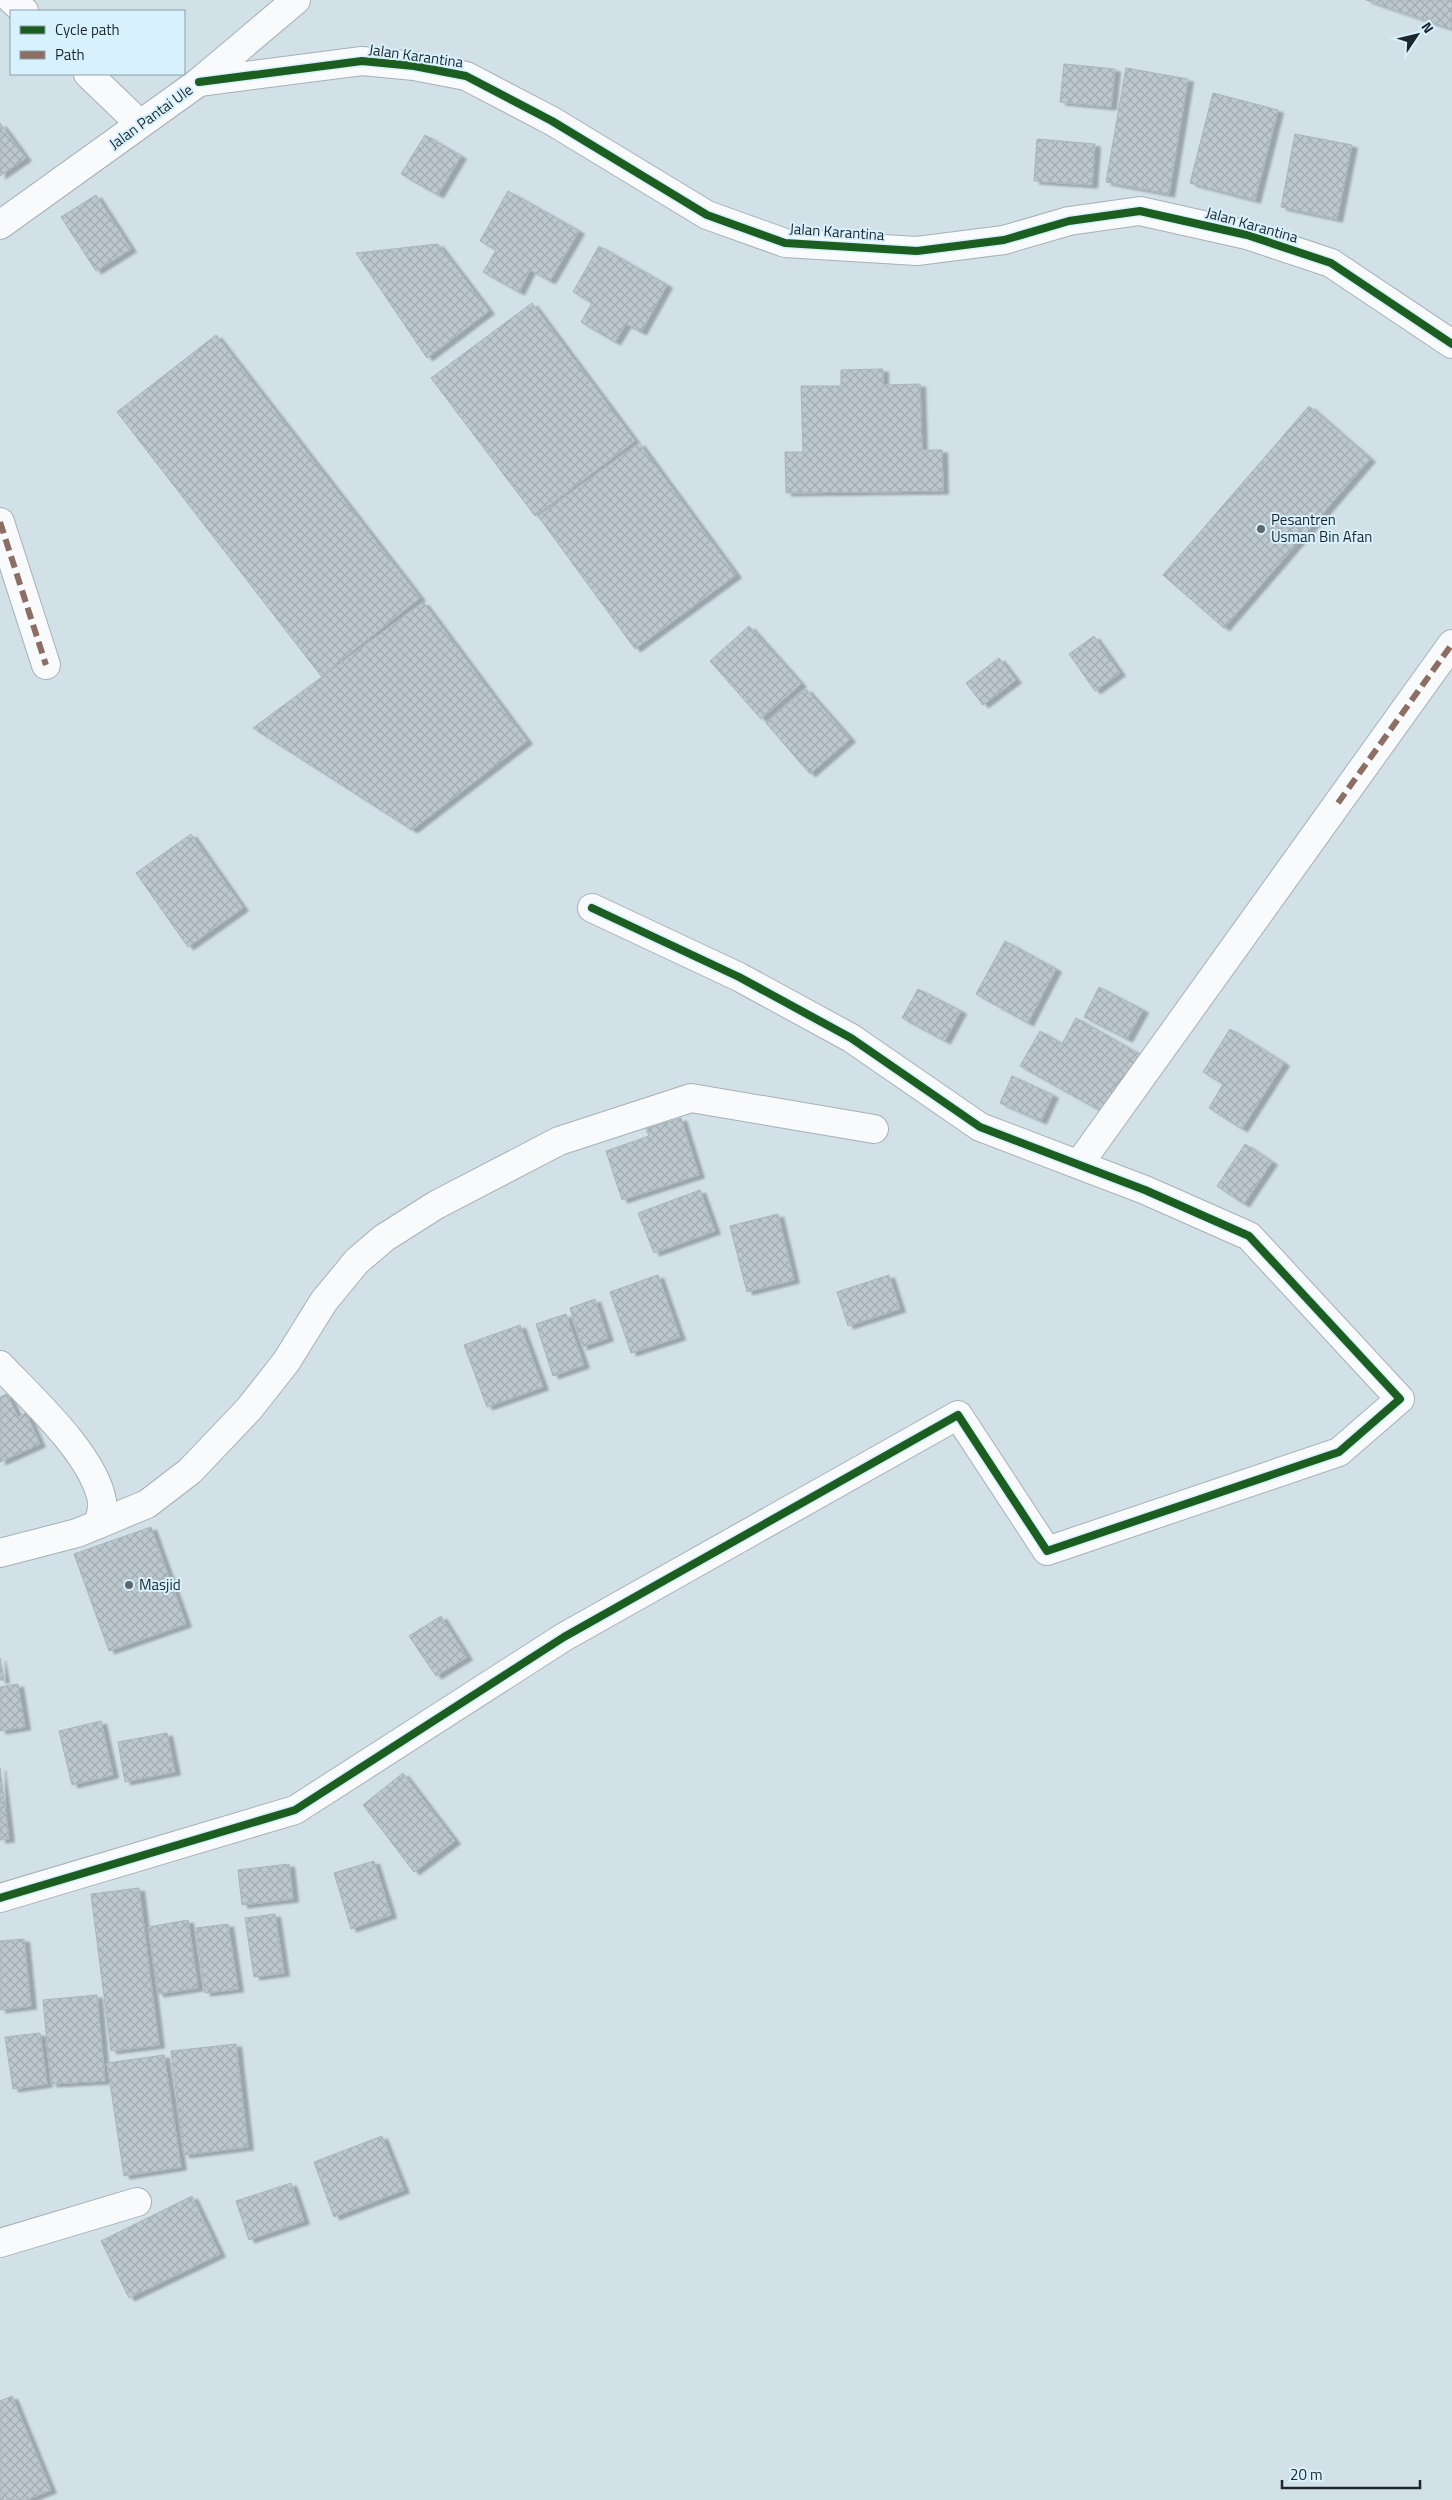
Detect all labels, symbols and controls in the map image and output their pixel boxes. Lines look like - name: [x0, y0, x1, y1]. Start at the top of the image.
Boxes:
- legend: [10, 10, 185, 75]
- north arrow: [1392, 10, 1442, 60]
- text: N: [1417, 17, 1439, 37]
- text: Cycle path: [55, 18, 120, 41]
- street label: Jalan Karantina: [367, 38, 465, 74]
- text: Path: [55, 43, 85, 66]
- street label: Jalan Pantai Ule: [104, 78, 197, 155]
- street label: Jalan Karantina: [1203, 200, 1301, 249]
- street label: Jalan Karantina: [789, 217, 886, 246]
- place label: Pesantren Usman Bin Afan: [1271, 508, 1372, 548]
- marker: Pesantren Usman Bin Afan: [1255, 523, 1267, 535]
- place label: Masjid: [139, 1573, 181, 1596]
- marker: Masjid: [123, 1579, 135, 1591]
- scale bar: [1282, 2458, 1420, 2490]
- text: 20 m: [1290, 2463, 1323, 2486]

